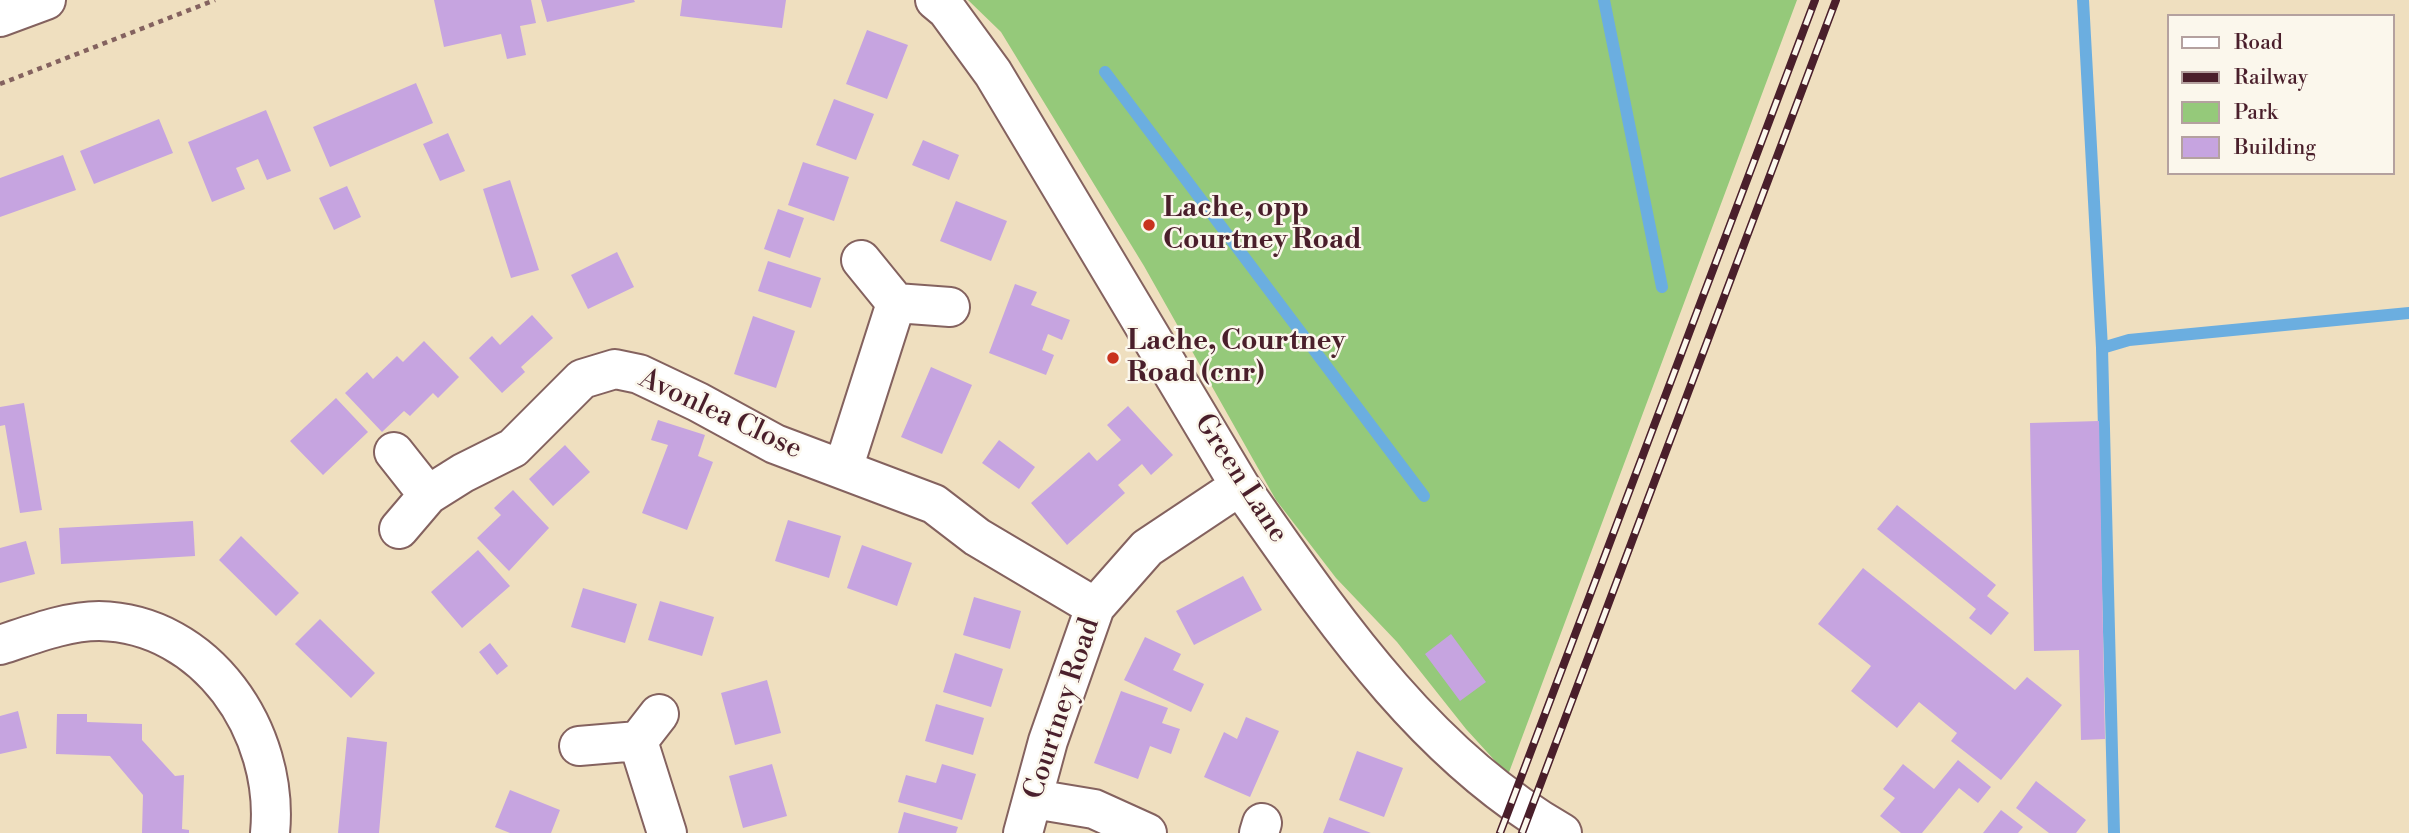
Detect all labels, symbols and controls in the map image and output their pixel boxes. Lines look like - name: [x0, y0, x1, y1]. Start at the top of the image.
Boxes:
- legend: [2168, 14, 2395, 175]
- text: Road: [2234, 30, 2283, 56]
- text: Railway: [2234, 65, 2308, 91]
- text: Park: [2234, 100, 2278, 126]
- text: Building: [2234, 135, 2316, 161]
- place label: Lache, opp Courtney Road: [1163, 192, 1362, 258]
- marker: Lache, opp Courtney Road: [1141, 217, 1157, 233]
- place label: Lache, Courtney Road (cnr): [1127, 325, 1346, 391]
- marker: Lache, Courtney Road (cnr): [1105, 350, 1121, 366]
- street label: Avonlea Close: [633, 363, 807, 467]
- street label: Green Lane: [1186, 408, 1294, 550]
- street label: Courtney Road: [1018, 614, 1108, 804]

